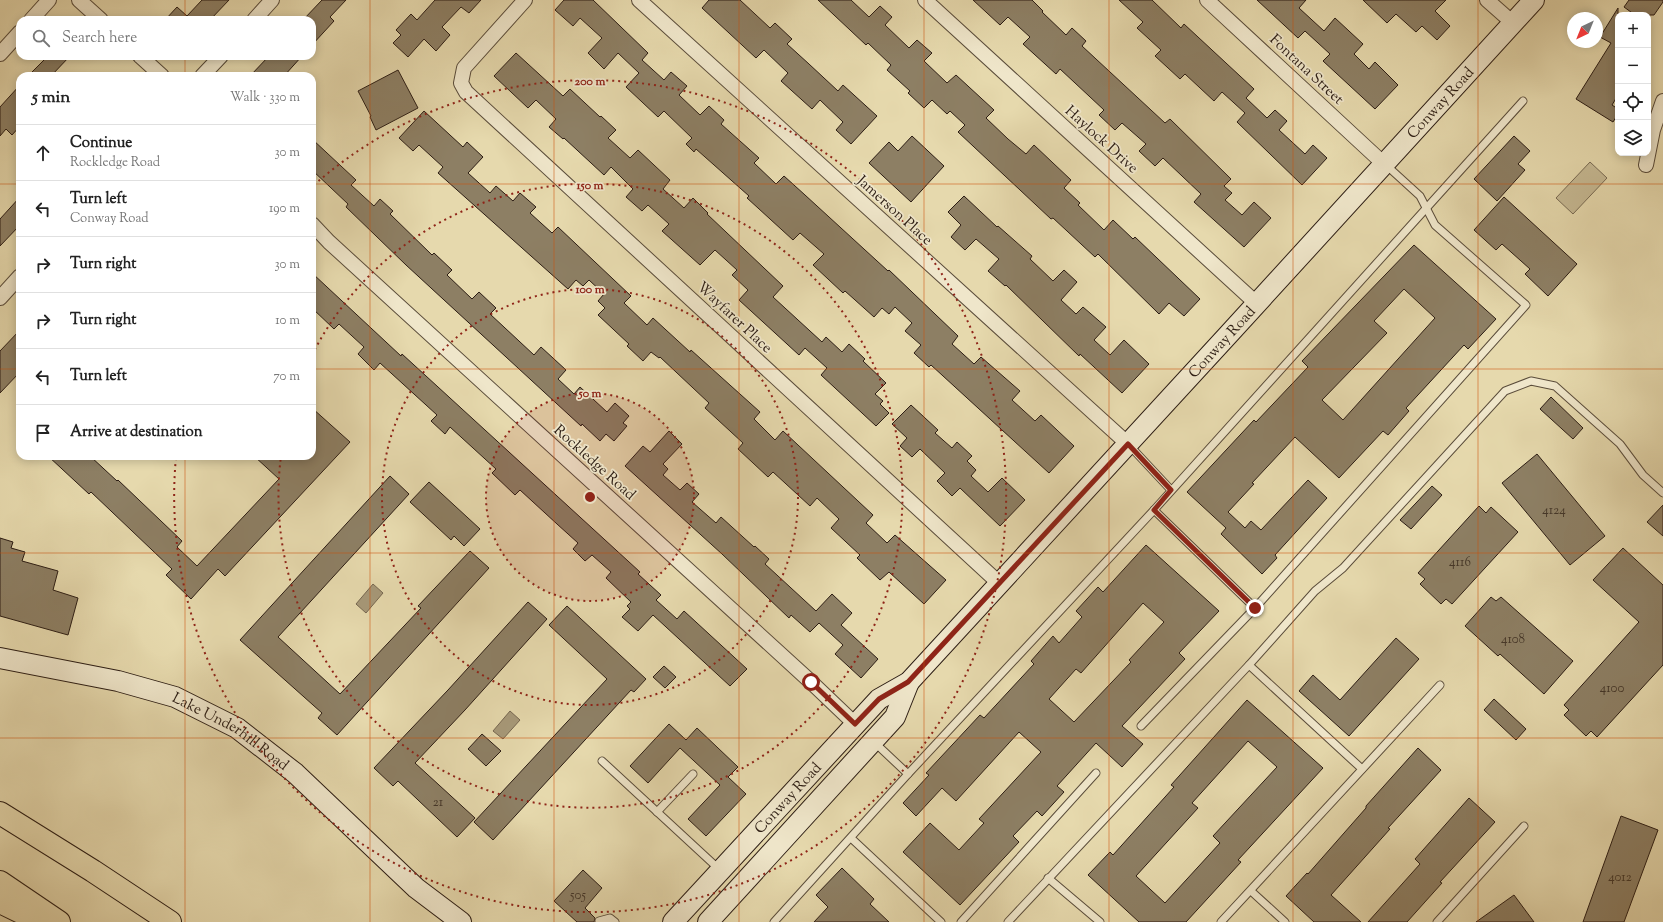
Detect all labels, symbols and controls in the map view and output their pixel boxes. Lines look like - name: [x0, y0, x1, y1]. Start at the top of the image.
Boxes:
- north arrow: [1567, 12, 1603, 48]
- map controls: [1615, 12, 1651, 156]
- button: +: [1615, 12, 1651, 48]
- search box: [16, 16, 316, 60]
- icon: search: [30, 27, 52, 49]
- text: Search here: [62, 28, 137, 49]
- street label: Fontana Street: [1264, 30, 1348, 110]
- button: −: [1615, 48, 1651, 84]
- street label: Conway Road: [1403, 63, 1480, 144]
- text: 200 m: [575, 73, 605, 91]
- button: locate: [1615, 84, 1651, 120]
- text: 5 min: [32, 86, 70, 110]
- text: Walk · 330 m: [230, 89, 300, 107]
- street label: Haylock Drive: [1060, 101, 1142, 179]
- button: layers: [1615, 120, 1651, 156]
- text: Continue: [70, 133, 132, 154]
- icon: ahead: [32, 142, 54, 164]
- text: 30 m: [274, 144, 300, 162]
- text: Rockledge Road: [70, 154, 160, 172]
- street label: Jamerson Place: [851, 171, 936, 251]
- text: 150 m: [575, 177, 604, 195]
- text: Turn left: [70, 189, 127, 210]
- icon: left: [32, 198, 54, 220]
- text: 190 m: [269, 200, 300, 218]
- text: Conway Road: [70, 210, 149, 228]
- icon: right: [32, 254, 54, 276]
- text: Turn right: [70, 254, 136, 275]
- text: 30 m: [274, 256, 300, 274]
- street label: Wayfarer Place: [692, 278, 776, 359]
- text: 100 m: [574, 281, 605, 299]
- street label: Conway Road: [1184, 302, 1261, 383]
- icon: right: [32, 310, 54, 332]
- text: Turn right: [70, 310, 136, 331]
- text: 10 m: [275, 312, 300, 330]
- icon: left: [32, 366, 54, 388]
- text: Turn left: [70, 366, 127, 387]
- text: 70 m: [273, 368, 300, 386]
- text: 50 m: [578, 385, 602, 403]
- street label: Rockledge Road: [548, 421, 640, 506]
- icon: arrive: [32, 422, 54, 444]
- text: Arrive at destination: [70, 422, 203, 443]
- centre of rings: [583, 490, 597, 504]
- house number: 4124: [1542, 502, 1566, 520]
- house number: 4116: [1449, 554, 1471, 572]
- route end: [1246, 599, 1264, 617]
- house number: 4108: [1501, 631, 1525, 649]
- route start: [802, 673, 820, 691]
- house number: 4100: [1600, 680, 1624, 698]
- street label: Lake Underhill Road: [168, 688, 293, 777]
- street label: Conway Road: [750, 758, 828, 839]
- house number: 21: [433, 794, 444, 812]
- house number: 4012: [1608, 869, 1632, 887]
- house number: 505: [569, 887, 586, 905]

